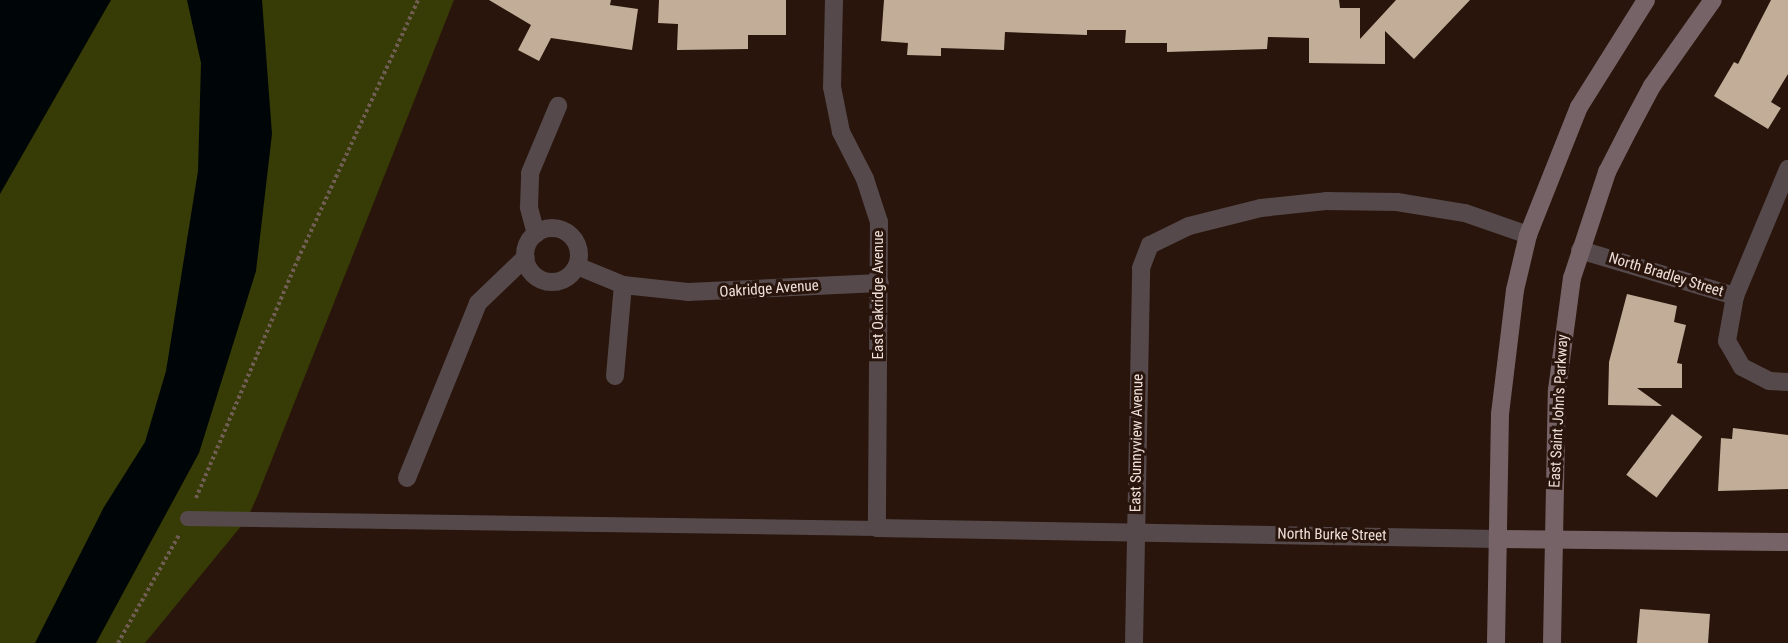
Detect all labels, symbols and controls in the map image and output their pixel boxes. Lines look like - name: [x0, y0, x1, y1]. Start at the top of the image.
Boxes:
- street label: East Oakridge Avenue: [870, 231, 888, 359]
- street label: North Bradley Street: [1606, 249, 1726, 301]
- street label: Oakridge Avenue: [719, 277, 819, 301]
- street label: East Saint John's Parkway: [1546, 334, 1572, 488]
- street label: East Sunnyview Avenue: [1127, 374, 1147, 512]
- street label: North Burke Street: [1277, 525, 1387, 545]

